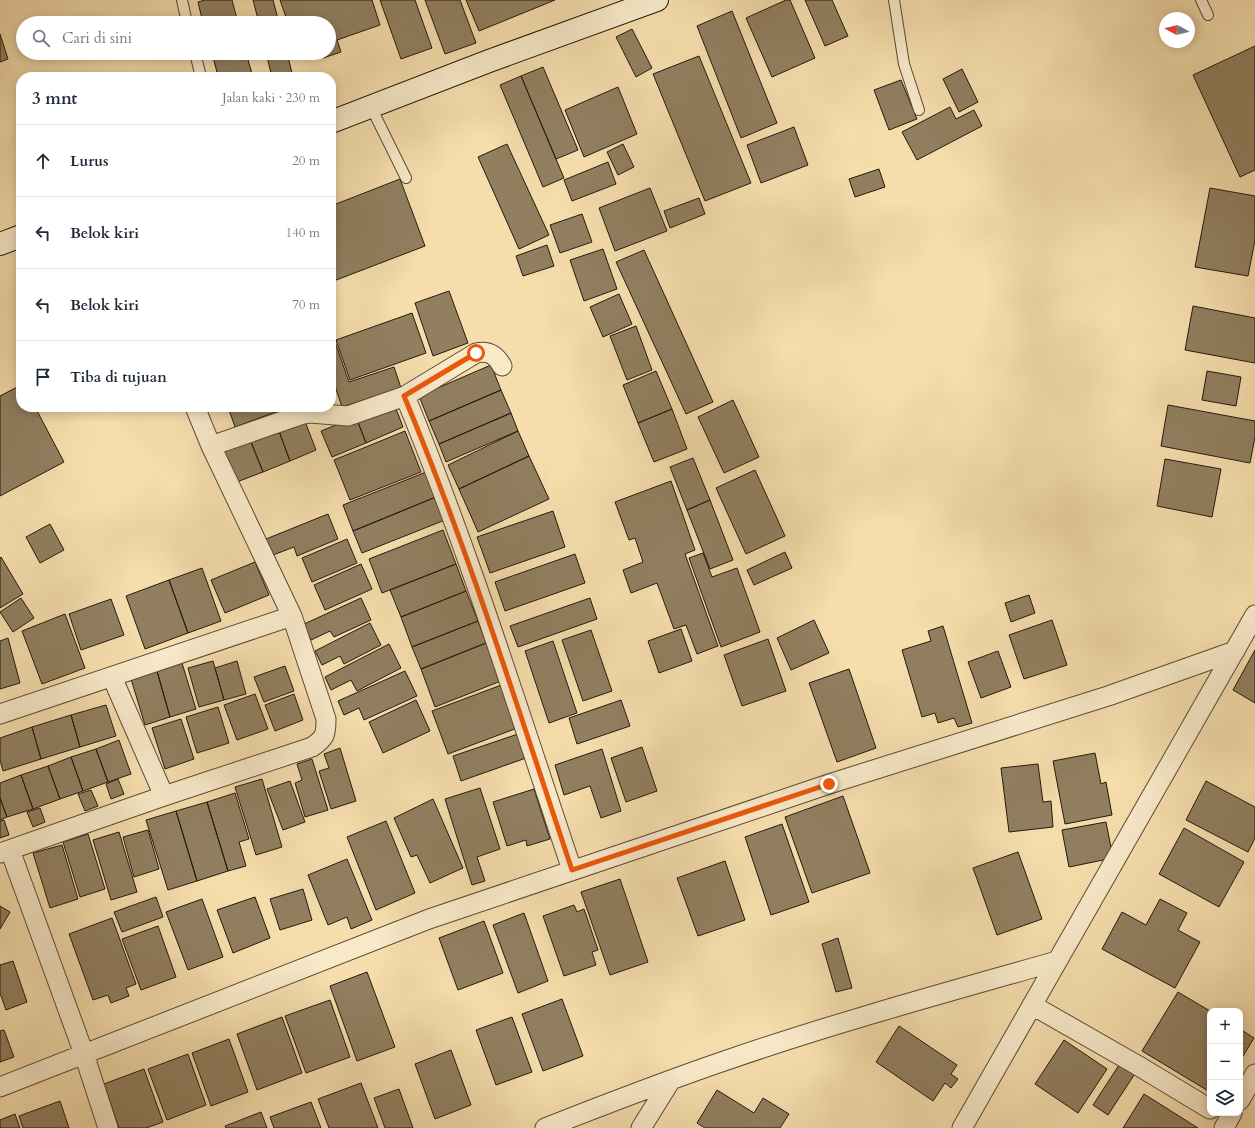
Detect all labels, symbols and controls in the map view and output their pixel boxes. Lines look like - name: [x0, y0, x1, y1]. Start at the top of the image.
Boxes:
- north arrow: [1159, 12, 1195, 48]
- search box: [16, 16, 336, 60]
- icon: search: [30, 27, 52, 49]
- text: Cari di sini: [62, 28, 132, 48]
- text: 3 mnt: [32, 87, 77, 110]
- text: Jalan kaki · 230 m: [222, 89, 320, 107]
- icon: ahead: [32, 150, 54, 172]
- text: Lurus: [70, 151, 109, 171]
- text: 20 m: [292, 152, 320, 170]
- icon: left: [32, 222, 54, 244]
- text: Belok kiri: [70, 223, 139, 243]
- text: 140 m: [286, 224, 320, 242]
- icon: left: [32, 294, 54, 316]
- text: Belok kiri: [70, 295, 139, 315]
- text: 70 m: [292, 296, 320, 314]
- route start: [467, 344, 485, 362]
- icon: arrive: [32, 366, 54, 388]
- text: Tiba di tujuan: [70, 367, 167, 387]
- route end: [820, 775, 838, 793]
- map controls: [1207, 1008, 1243, 1116]
- button: +: [1207, 1008, 1243, 1044]
- button: −: [1207, 1044, 1243, 1080]
- button: layers: [1207, 1080, 1243, 1116]

